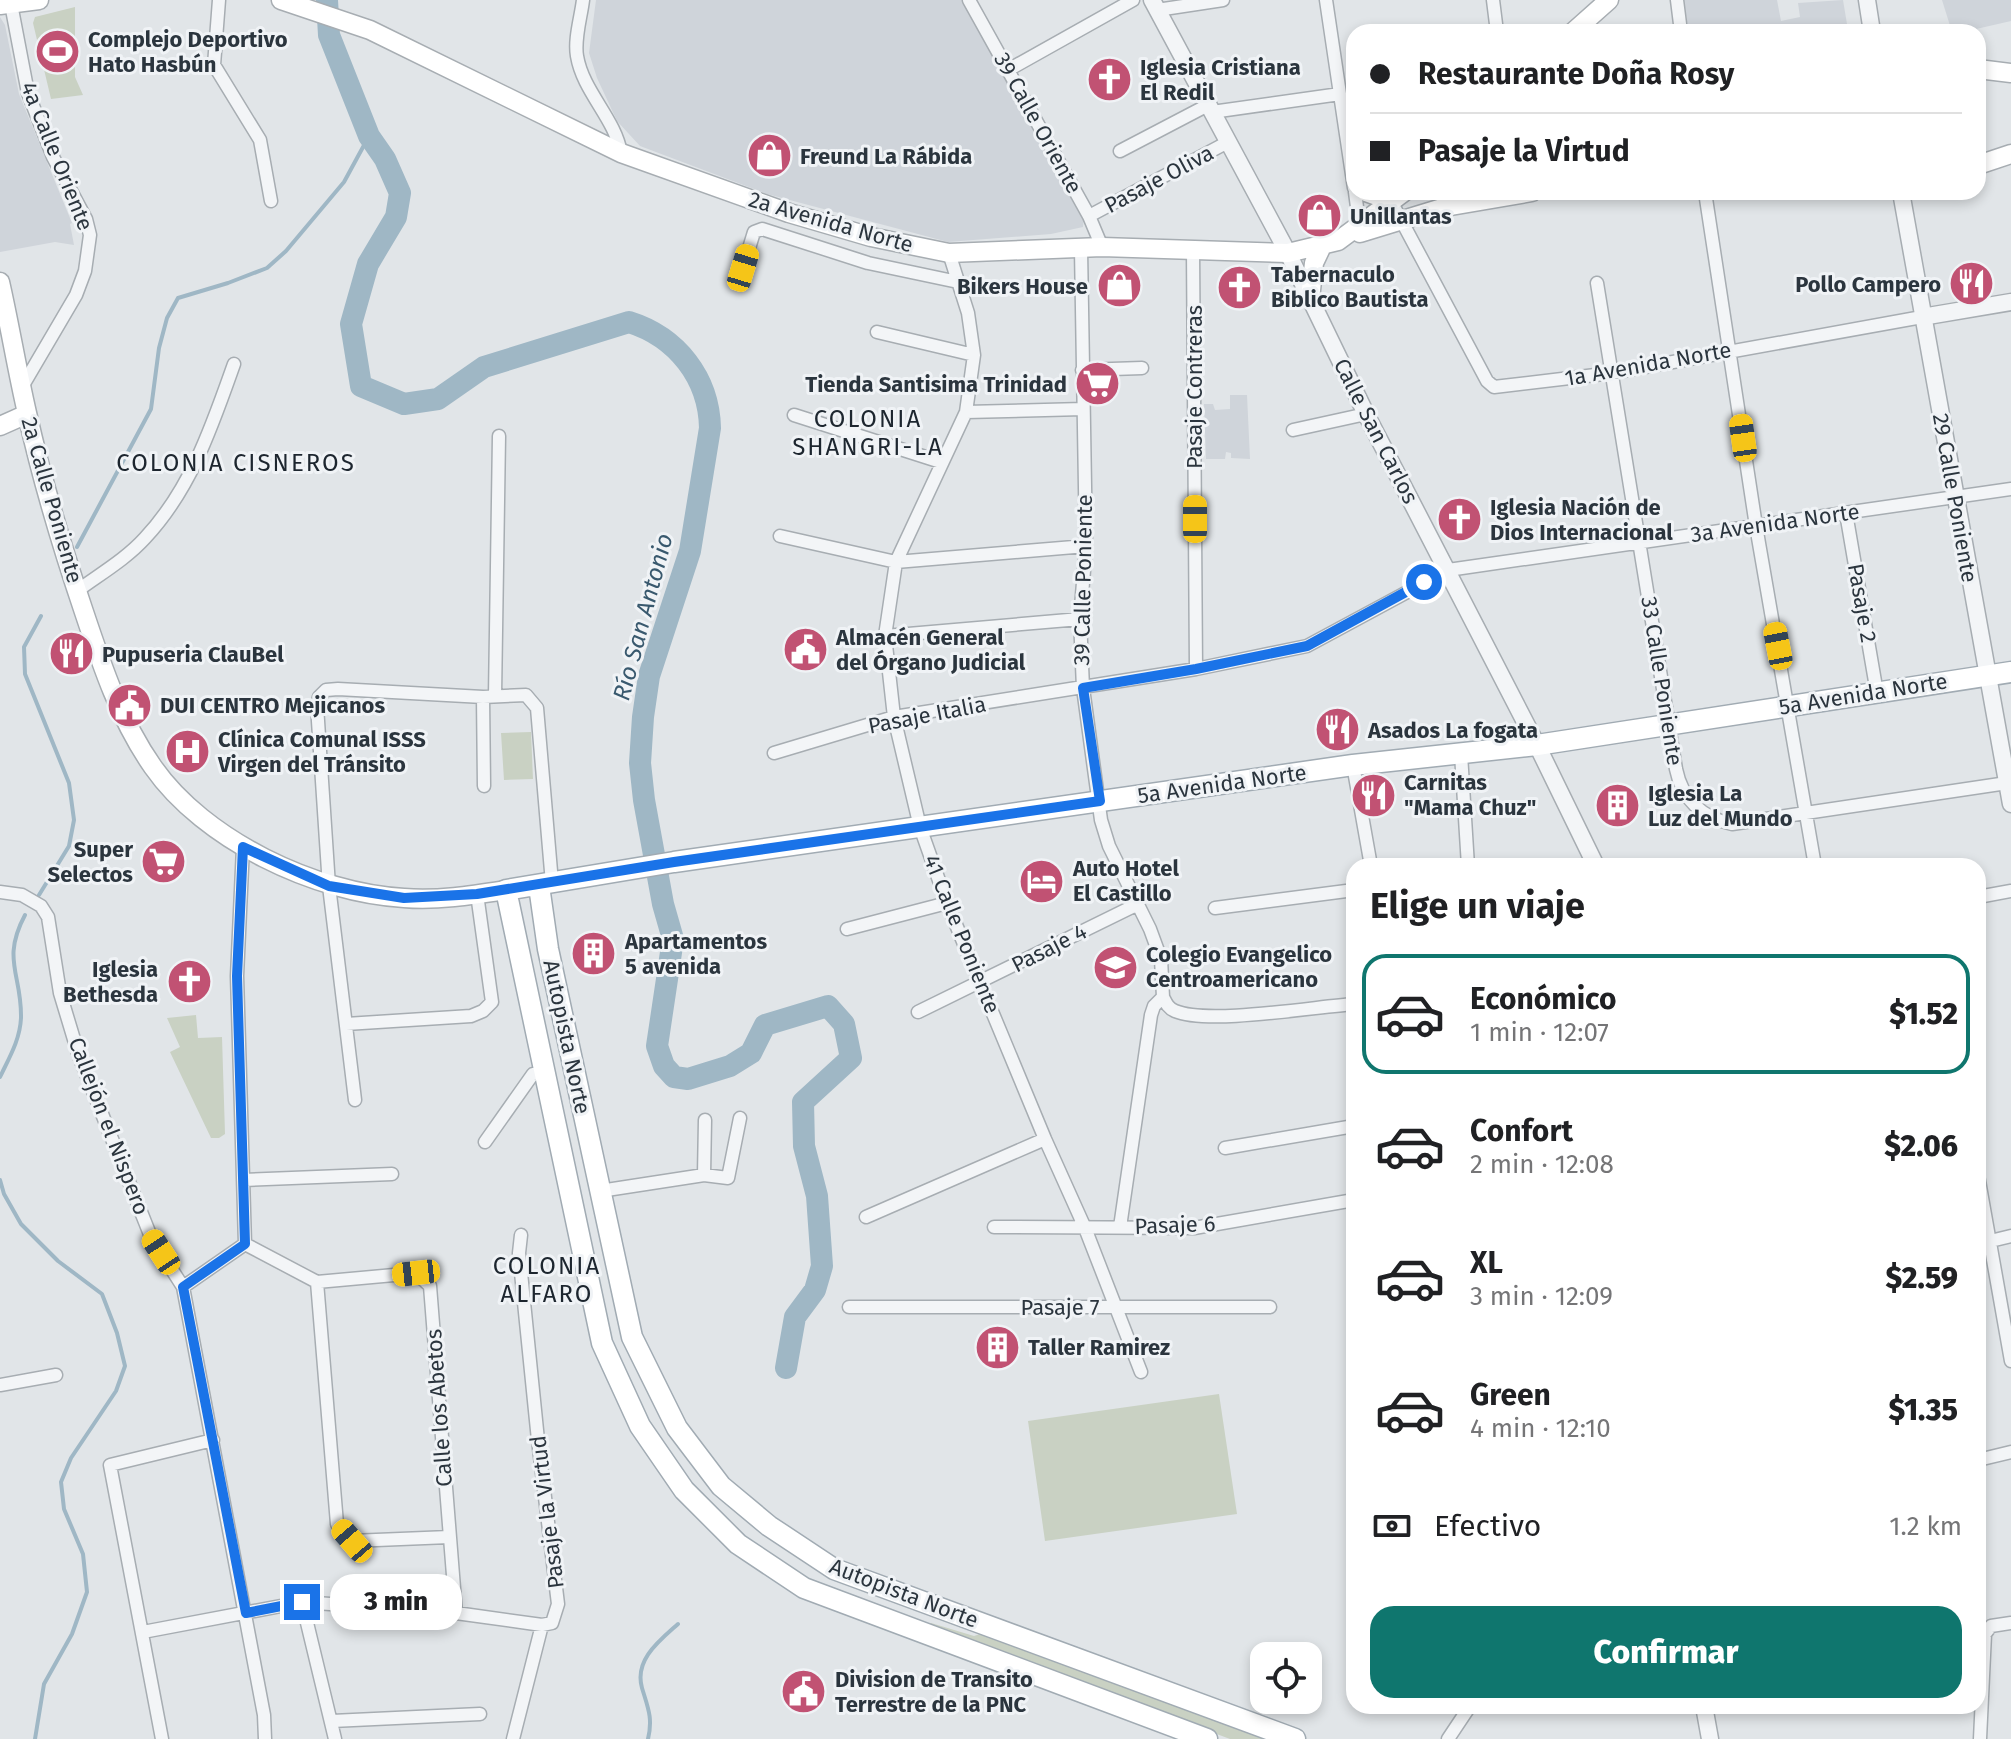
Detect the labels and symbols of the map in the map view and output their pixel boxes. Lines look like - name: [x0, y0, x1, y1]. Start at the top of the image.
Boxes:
- place label: Complejo Deportivo Hato Hasbún: [88, 26, 288, 78]
- sports icon: Complejo Deportivo Hato Hasbún: [33, 28, 81, 76]
- street label: 39 Calle Oriente: [988, 48, 1088, 198]
- place label: Iglesia Cristiana El Redil: [1140, 54, 1301, 106]
- church icon: Iglesia Cristiana El Redil: [1085, 56, 1133, 104]
- street label: 4a Calle Oriente: [15, 78, 99, 234]
- shop icon: Freund La Rábida: [745, 132, 793, 180]
- street label: Pasaje Oliva: [1100, 139, 1218, 219]
- place label: Freund La Rábida: [800, 143, 972, 170]
- street label: 2a Avenida Norte: [746, 186, 916, 258]
- shop icon: Unillantas: [1295, 192, 1343, 240]
- place label: Unillantas: [1350, 203, 1452, 230]
- car: [725, 242, 761, 294]
- restaurant icon: Pollo Campero: [1948, 260, 1996, 308]
- place label: Tabernaculo Biblico Bautista: [1271, 261, 1429, 313]
- shop icon: Bikers House: [1095, 262, 1143, 310]
- church icon: Tabernaculo Biblico Bautista: [1216, 263, 1264, 311]
- place label: Pollo Campero: [1795, 271, 1941, 298]
- place label: Bikers House: [957, 273, 1088, 300]
- street label: Pasaje Contreras: [1181, 305, 1208, 469]
- street label: 1a Avenida Norte: [1563, 336, 1733, 392]
- street label: Calle San Carlos: [1328, 354, 1424, 508]
- supermarket icon: Tienda Santisima Trinidad: [1074, 360, 1122, 408]
- place label: Tienda Santisima Trinidad: [805, 371, 1067, 398]
- district label: COLONIA SHANGRI-LA: [792, 405, 944, 461]
- street label: 29 Calle Poniente: [1927, 411, 1983, 585]
- car: [1728, 413, 1758, 463]
- street label: 2a Calle Poniente: [15, 414, 89, 586]
- district label: COLONIA CISNEROS: [116, 449, 356, 477]
- street label: 39 Calle Poniente: [1068, 494, 1098, 666]
- place label: Iglesia Nación de Dios Internacional: [1490, 494, 1673, 546]
- car: [1183, 495, 1207, 543]
- church icon: Iglesia Nación de Dios Internacional: [1435, 496, 1483, 544]
- street label: 3a Avenida Norte: [1689, 498, 1861, 548]
- water label: Río San Antonio: [607, 530, 679, 704]
- street label: Pasaje 2: [1842, 561, 1882, 645]
- route start: [1406, 564, 1442, 600]
- street label: 33 Calle Poniente: [1635, 595, 1689, 767]
- car: [1762, 620, 1794, 672]
- place label: Almacén General del Órgano Judicial: [835, 624, 1026, 676]
- public building icon: Almacén General del Órgano Judicial: [781, 626, 829, 674]
- restaurant icon: Pupuseria ClauBel: [47, 630, 95, 678]
- place label: Pupuseria ClauBel: [102, 641, 284, 668]
- street label: 5a Avenida Norte: [1777, 667, 1949, 721]
- public building icon: DUI CENTRO Mejicanos: [105, 681, 153, 729]
- street label: Pasaje Italia: [866, 690, 988, 740]
- place label: DUI CENTRO Mejicanos: [160, 692, 385, 719]
- restaurant icon: Asados La fogata: [1313, 706, 1361, 754]
- place label: Asados La fogata: [1367, 717, 1538, 744]
- place label: Clínica Comunal ISSS Virgen del Tránsito: [217, 726, 426, 778]
- hospital icon: Clínica Comunal ISSS Virgen del Tránsito: [163, 728, 211, 776]
- street label: 5a Avenida Norte: [1136, 759, 1308, 809]
- place label: Carnitas "Mama Chuz": [1404, 769, 1536, 821]
- restaurant icon: Carnitas "Mama Chuz": [1349, 771, 1397, 819]
- place label: Iglesia La Luz del Mundo: [1648, 780, 1793, 832]
- building icon: Iglesia La Luz del Mundo: [1593, 782, 1641, 830]
- place label: Super Selectos: [48, 836, 133, 888]
- supermarket icon: Super Selectos: [140, 838, 188, 886]
- street label: 41 Calle Poniente: [918, 851, 1006, 1017]
- place label: Auto Hotel El Castillo: [1072, 855, 1179, 907]
- hotel icon: Auto Hotel El Castillo: [1018, 857, 1066, 905]
- street label: Pasaje 4: [1007, 917, 1091, 978]
- place label: Apartamentos 5 avenida: [624, 928, 767, 980]
- building icon: Apartamentos 5 avenida: [570, 930, 618, 978]
- place label: Colegio Evangelico Centroamericano: [1146, 941, 1332, 993]
- school or university icon: Colegio Evangelico Centroamericano: [1091, 943, 1139, 991]
- place label: Iglesia Bethesda: [63, 956, 158, 1008]
- street label: Autopista Norte: [537, 957, 597, 1117]
- church icon: Iglesia Bethesda: [165, 958, 213, 1006]
- street label: Callejón el Nispero: [63, 1033, 155, 1219]
- street label: Pasaje 6: [1134, 1210, 1216, 1240]
- car: [138, 1225, 184, 1279]
- district label: COLONIA ALFARO: [493, 1252, 601, 1308]
- car: [391, 1259, 441, 1287]
- street label: Pasaje 7: [1021, 1294, 1100, 1321]
- building icon: Taller Ramirez: [973, 1323, 1021, 1371]
- street label: Calle los Abetos: [420, 1328, 458, 1488]
- place label: Taller Ramirez: [1028, 1334, 1170, 1361]
- street label: Pasaje la Virtud: [524, 1434, 570, 1590]
- car: [327, 1515, 377, 1567]
- street label: Autopista Norte: [826, 1552, 982, 1634]
- callout: 3 min: [330, 1574, 462, 1630]
- route end: [284, 1584, 320, 1620]
- place label: Division de Transito Terrestre de la PNC: [835, 1666, 1033, 1718]
- public building icon: Division de Transito Terrestre de la PNC: [780, 1668, 828, 1716]

